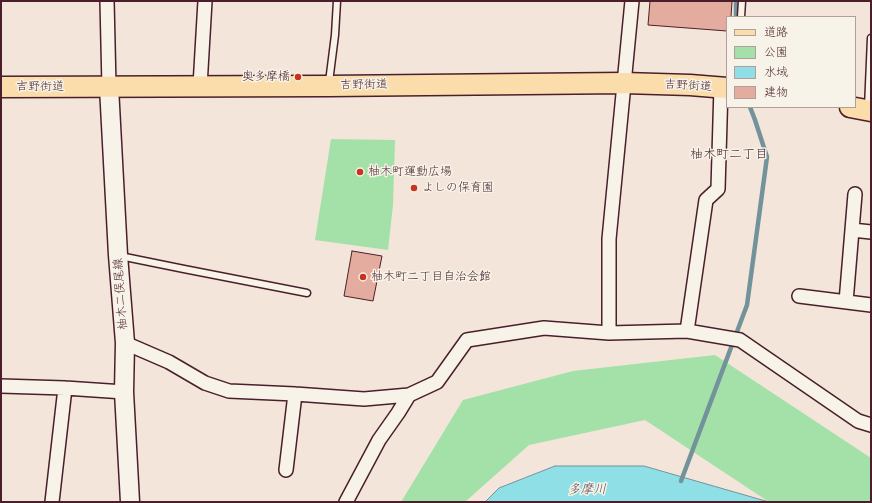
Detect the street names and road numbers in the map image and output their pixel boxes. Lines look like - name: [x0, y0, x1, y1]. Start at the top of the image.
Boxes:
- street label: 吉野街道: [340, 77, 388, 93]
- street label: 吉野街道: [664, 78, 712, 94]
- street label: 吉野街道: [16, 80, 64, 94]
- street label: 柚木二俣尾線: [111, 258, 131, 330]

